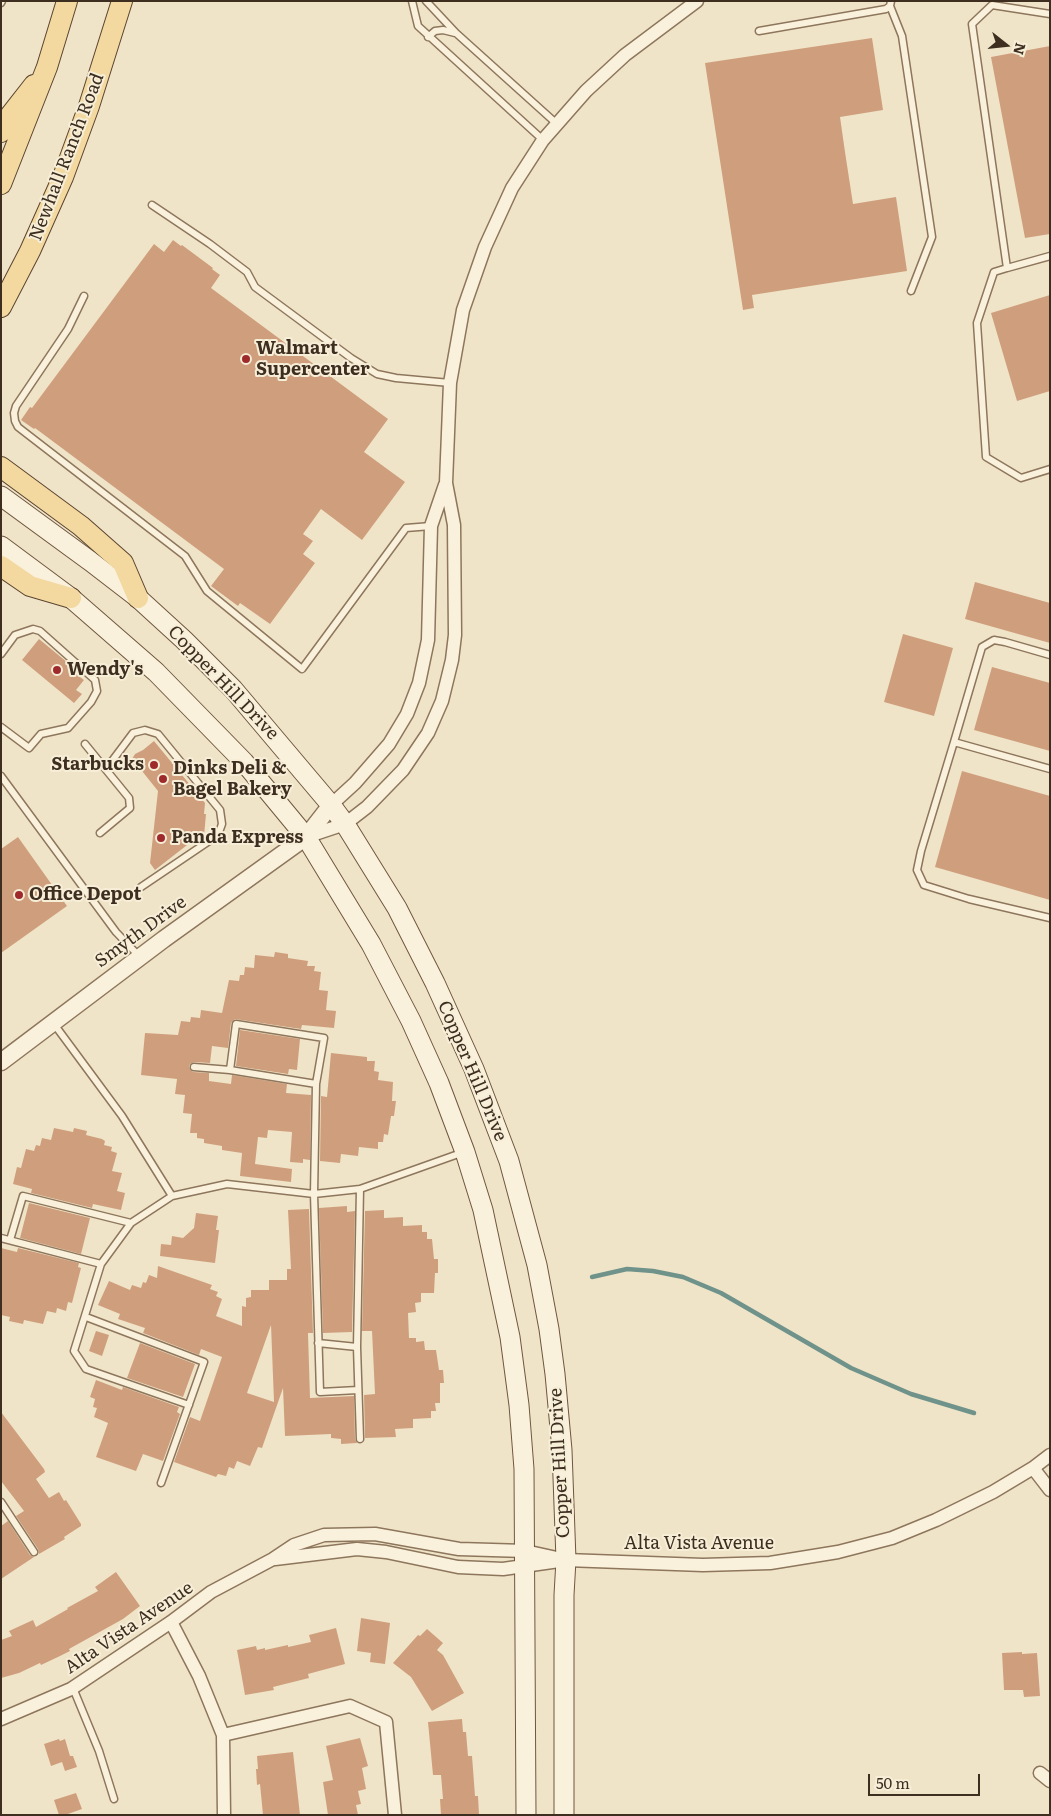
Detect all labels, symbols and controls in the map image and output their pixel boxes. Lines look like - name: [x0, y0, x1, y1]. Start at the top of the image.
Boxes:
- north arrow: [981, 20, 1031, 70]
- text: N: [1009, 41, 1032, 58]
- street label: Newhall Ranch Road: [25, 70, 109, 244]
- place label: Walmart Supercenter: [256, 338, 370, 380]
- marker: Walmart Supercenter: [240, 353, 252, 365]
- street label: Copper Hill Drive: [163, 621, 283, 745]
- place label: Wendy's: [67, 659, 143, 681]
- marker: Wendy's: [51, 664, 63, 676]
- place label: Starbucks: [51, 754, 144, 776]
- place label: Dinks Deli & Bagel Bakery: [173, 758, 292, 801]
- marker: Starbucks: [148, 759, 160, 771]
- marker: Dinks Deli & Bagel Bakery: [157, 773, 169, 785]
- place label: Panda Express: [171, 827, 303, 849]
- marker: Panda Express: [155, 832, 167, 844]
- place label: Office Depot: [29, 884, 141, 906]
- marker: Office Depot: [13, 889, 25, 901]
- street label: Smyth Drive: [91, 892, 191, 972]
- street label: Copper Hill Drive: [433, 998, 511, 1144]
- street label: Copper Hill Drive: [545, 1387, 575, 1539]
- street label: Alta Vista Avenue: [624, 1533, 774, 1555]
- street label: Alta Vista Avenue: [61, 1577, 197, 1679]
- scale bar: [871, 1764, 984, 1796]
- text: 50 m: [876, 1771, 910, 1794]

